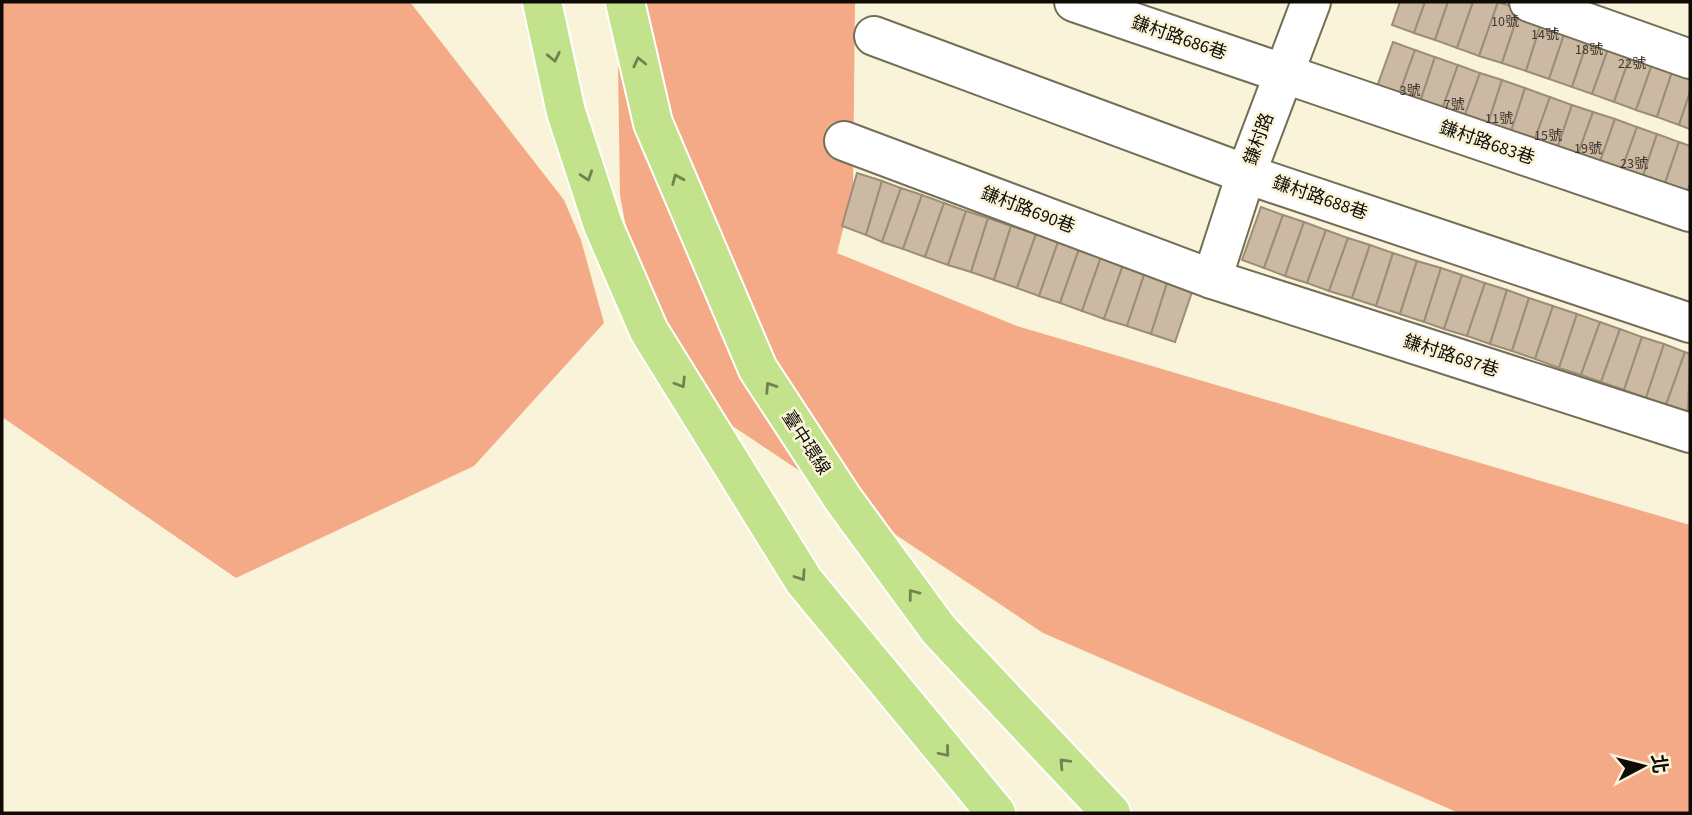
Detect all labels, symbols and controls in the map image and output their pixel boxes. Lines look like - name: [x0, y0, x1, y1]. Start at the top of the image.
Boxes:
- street label: 鎌村路686巷: [1128, 10, 1230, 66]
- house number: 10號: [1491, 12, 1519, 32]
- house number: 14號: [1531, 25, 1559, 45]
- house number: 18號: [1575, 40, 1603, 60]
- one-way arrow: [545, 51, 560, 63]
- house number: 22號: [1618, 54, 1646, 74]
- one-way arrow: [633, 56, 647, 68]
- house number: 3號: [1400, 81, 1420, 101]
- house number: 7號: [1444, 95, 1464, 115]
- street label: 鎌村路: [1238, 109, 1280, 169]
- house number: 11號: [1485, 109, 1513, 129]
- street label: 鎌村路683巷: [1436, 115, 1538, 171]
- house number: 15號: [1534, 126, 1562, 146]
- house number: 19號: [1574, 139, 1602, 159]
- house number: 23號: [1620, 154, 1648, 174]
- one-way arrow: [579, 170, 593, 182]
- street label: 鎌村路688巷: [1269, 170, 1371, 226]
- one-way arrow: [671, 174, 685, 187]
- street label: 鎌村路690巷: [977, 181, 1079, 239]
- street label: 鎌村路687巷: [1400, 329, 1502, 383]
- one-way arrow: [673, 375, 686, 388]
- one-way arrow: [765, 382, 778, 395]
- street label: 臺中環線: [776, 406, 836, 480]
- one-way arrow: [793, 568, 805, 581]
- one-way arrow: [909, 589, 921, 602]
- north arrow: [1608, 731, 1678, 801]
- one-way arrow: [937, 744, 950, 756]
- text: 北: [1644, 753, 1673, 775]
- one-way arrow: [1060, 758, 1073, 771]

